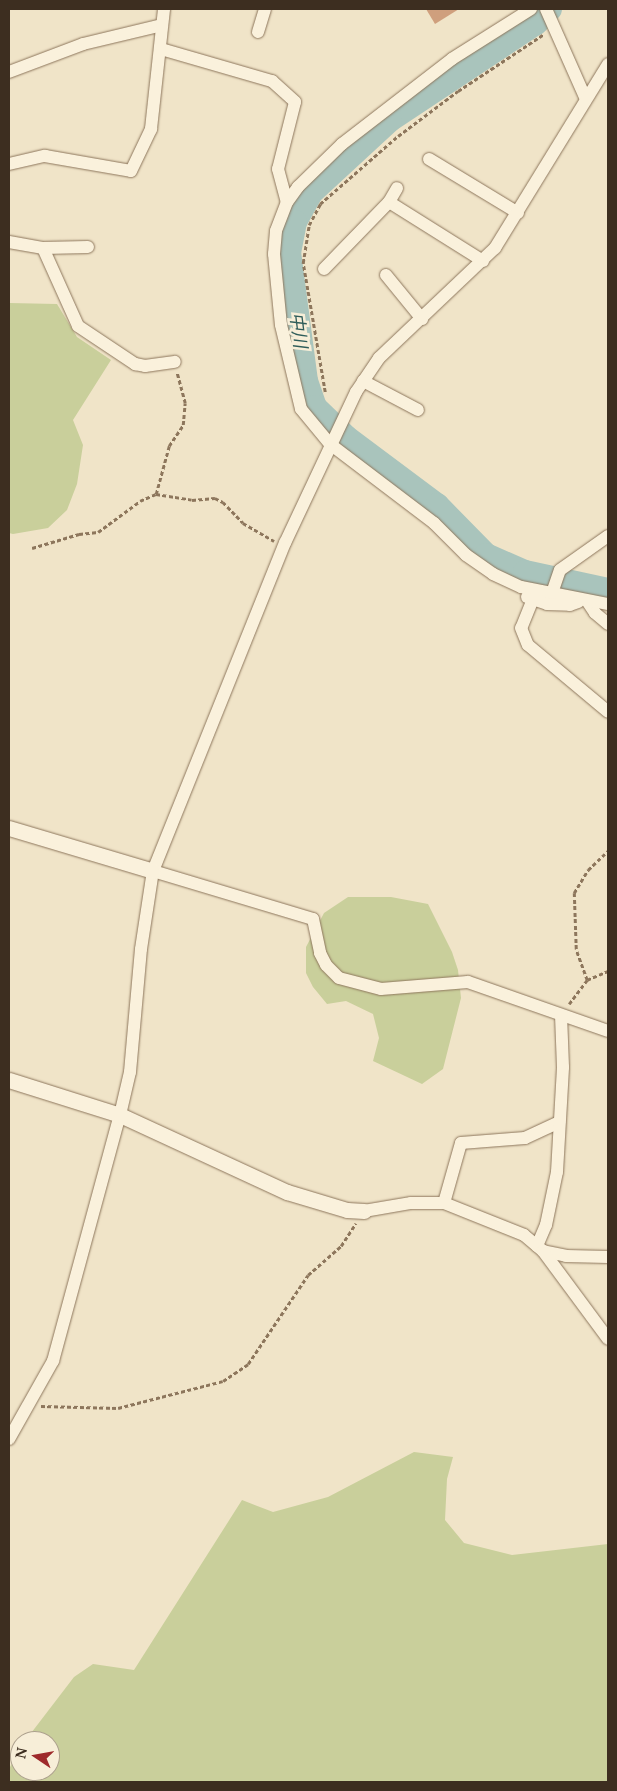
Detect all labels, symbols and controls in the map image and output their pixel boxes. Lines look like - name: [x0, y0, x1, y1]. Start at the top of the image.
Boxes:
- water label: 中川: [286, 311, 312, 349]
- north arrow: [10, 1731, 60, 1781]
- text: N: [10, 1746, 31, 1760]

